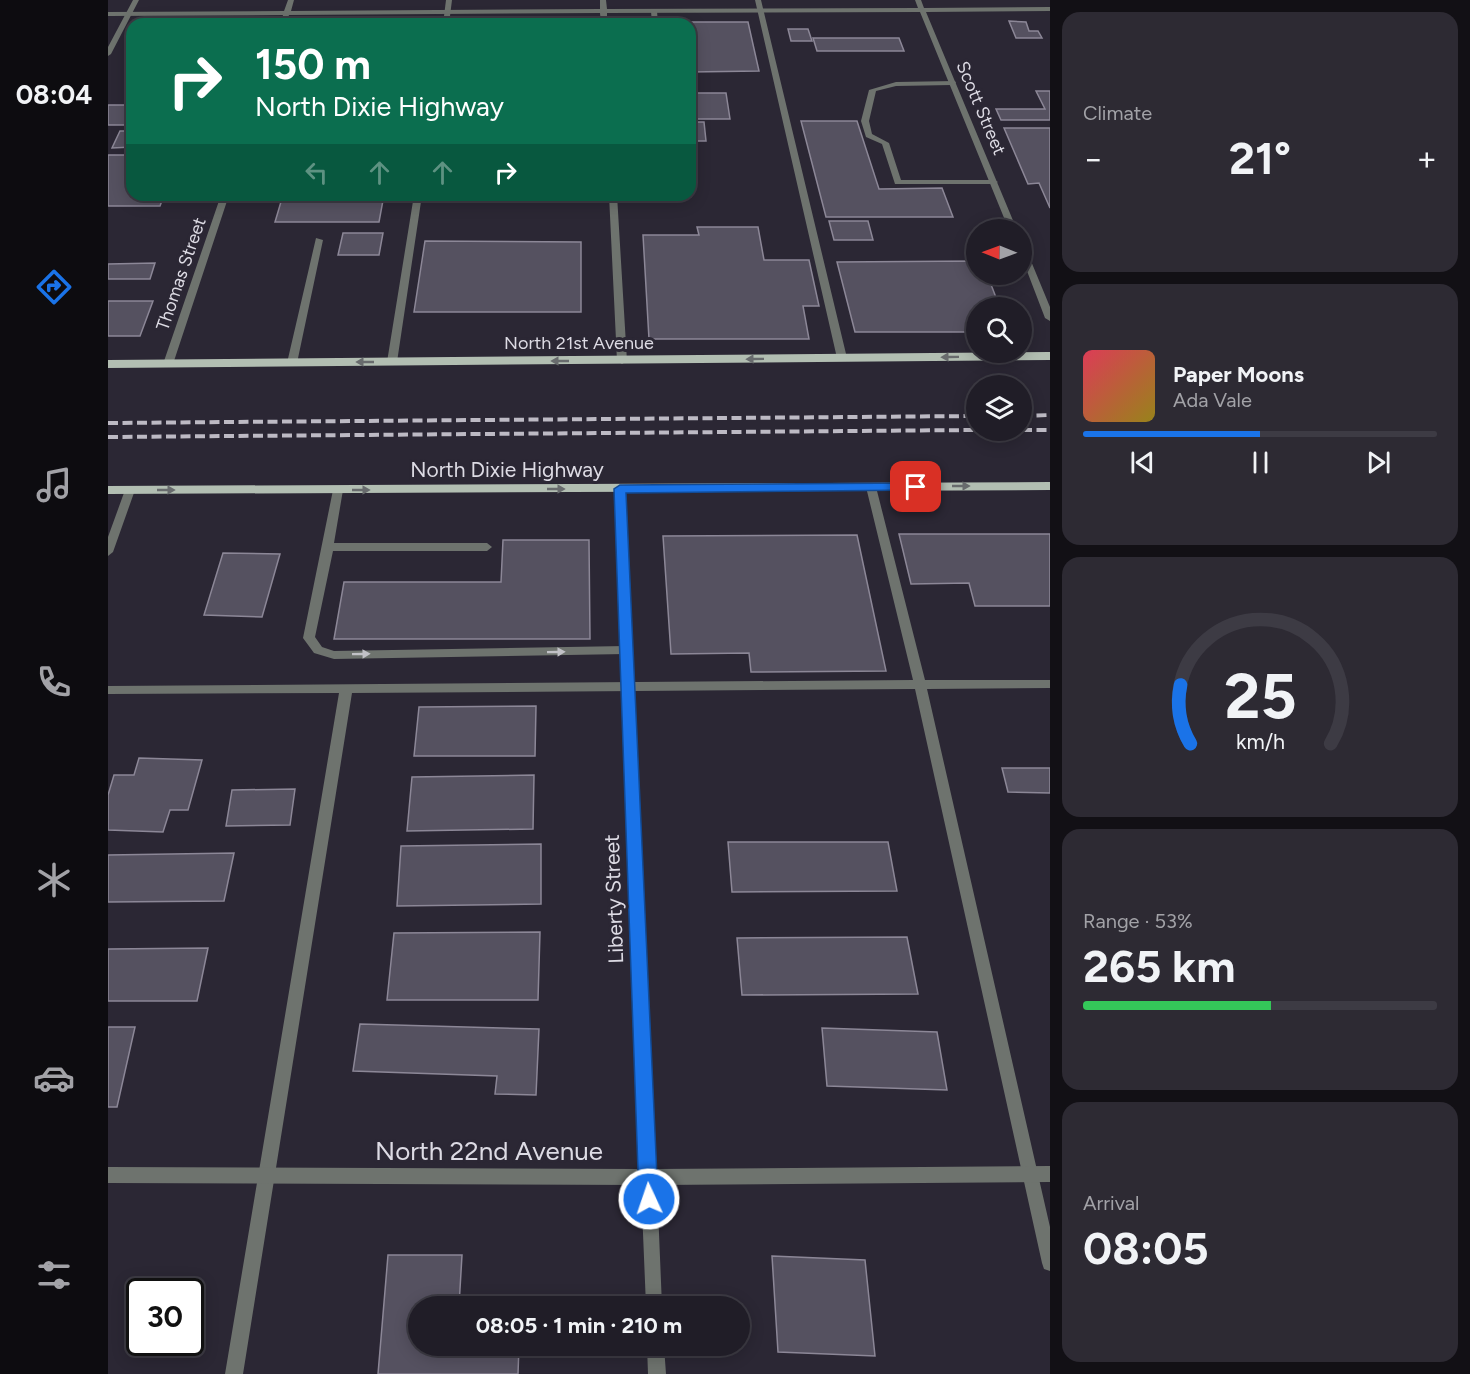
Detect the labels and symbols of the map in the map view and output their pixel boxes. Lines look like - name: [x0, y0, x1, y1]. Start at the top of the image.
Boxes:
- street label: Scott Street: [951, 58, 1011, 158]
- street label: Thomas Street: [151, 214, 211, 333]
- north arrow: [966, 219, 1032, 285]
- street label: North 21st Avenue: [504, 332, 654, 354]
- one-way arrow: [940, 352, 959, 362]
- one-way arrow: [745, 354, 764, 364]
- one-way arrow: [550, 356, 569, 366]
- one-way arrow: [355, 357, 374, 367]
- street label: North Dixie Highway: [410, 457, 604, 482]
- pin: [890, 461, 941, 512]
- one-way arrow: [952, 482, 971, 491]
- one-way arrow: [547, 484, 566, 494]
- one-way arrow: [157, 485, 176, 495]
- one-way arrow: [352, 485, 371, 495]
- one-way arrow: [546, 647, 565, 657]
- one-way arrow: [351, 649, 370, 659]
- street label: Liberty Street: [599, 834, 628, 964]
- street label: North 22nd Avenue: [375, 1135, 603, 1167]
- position arrow: [617, 1167, 681, 1231]
- speed limit sign: 30: [126, 1278, 204, 1356]

